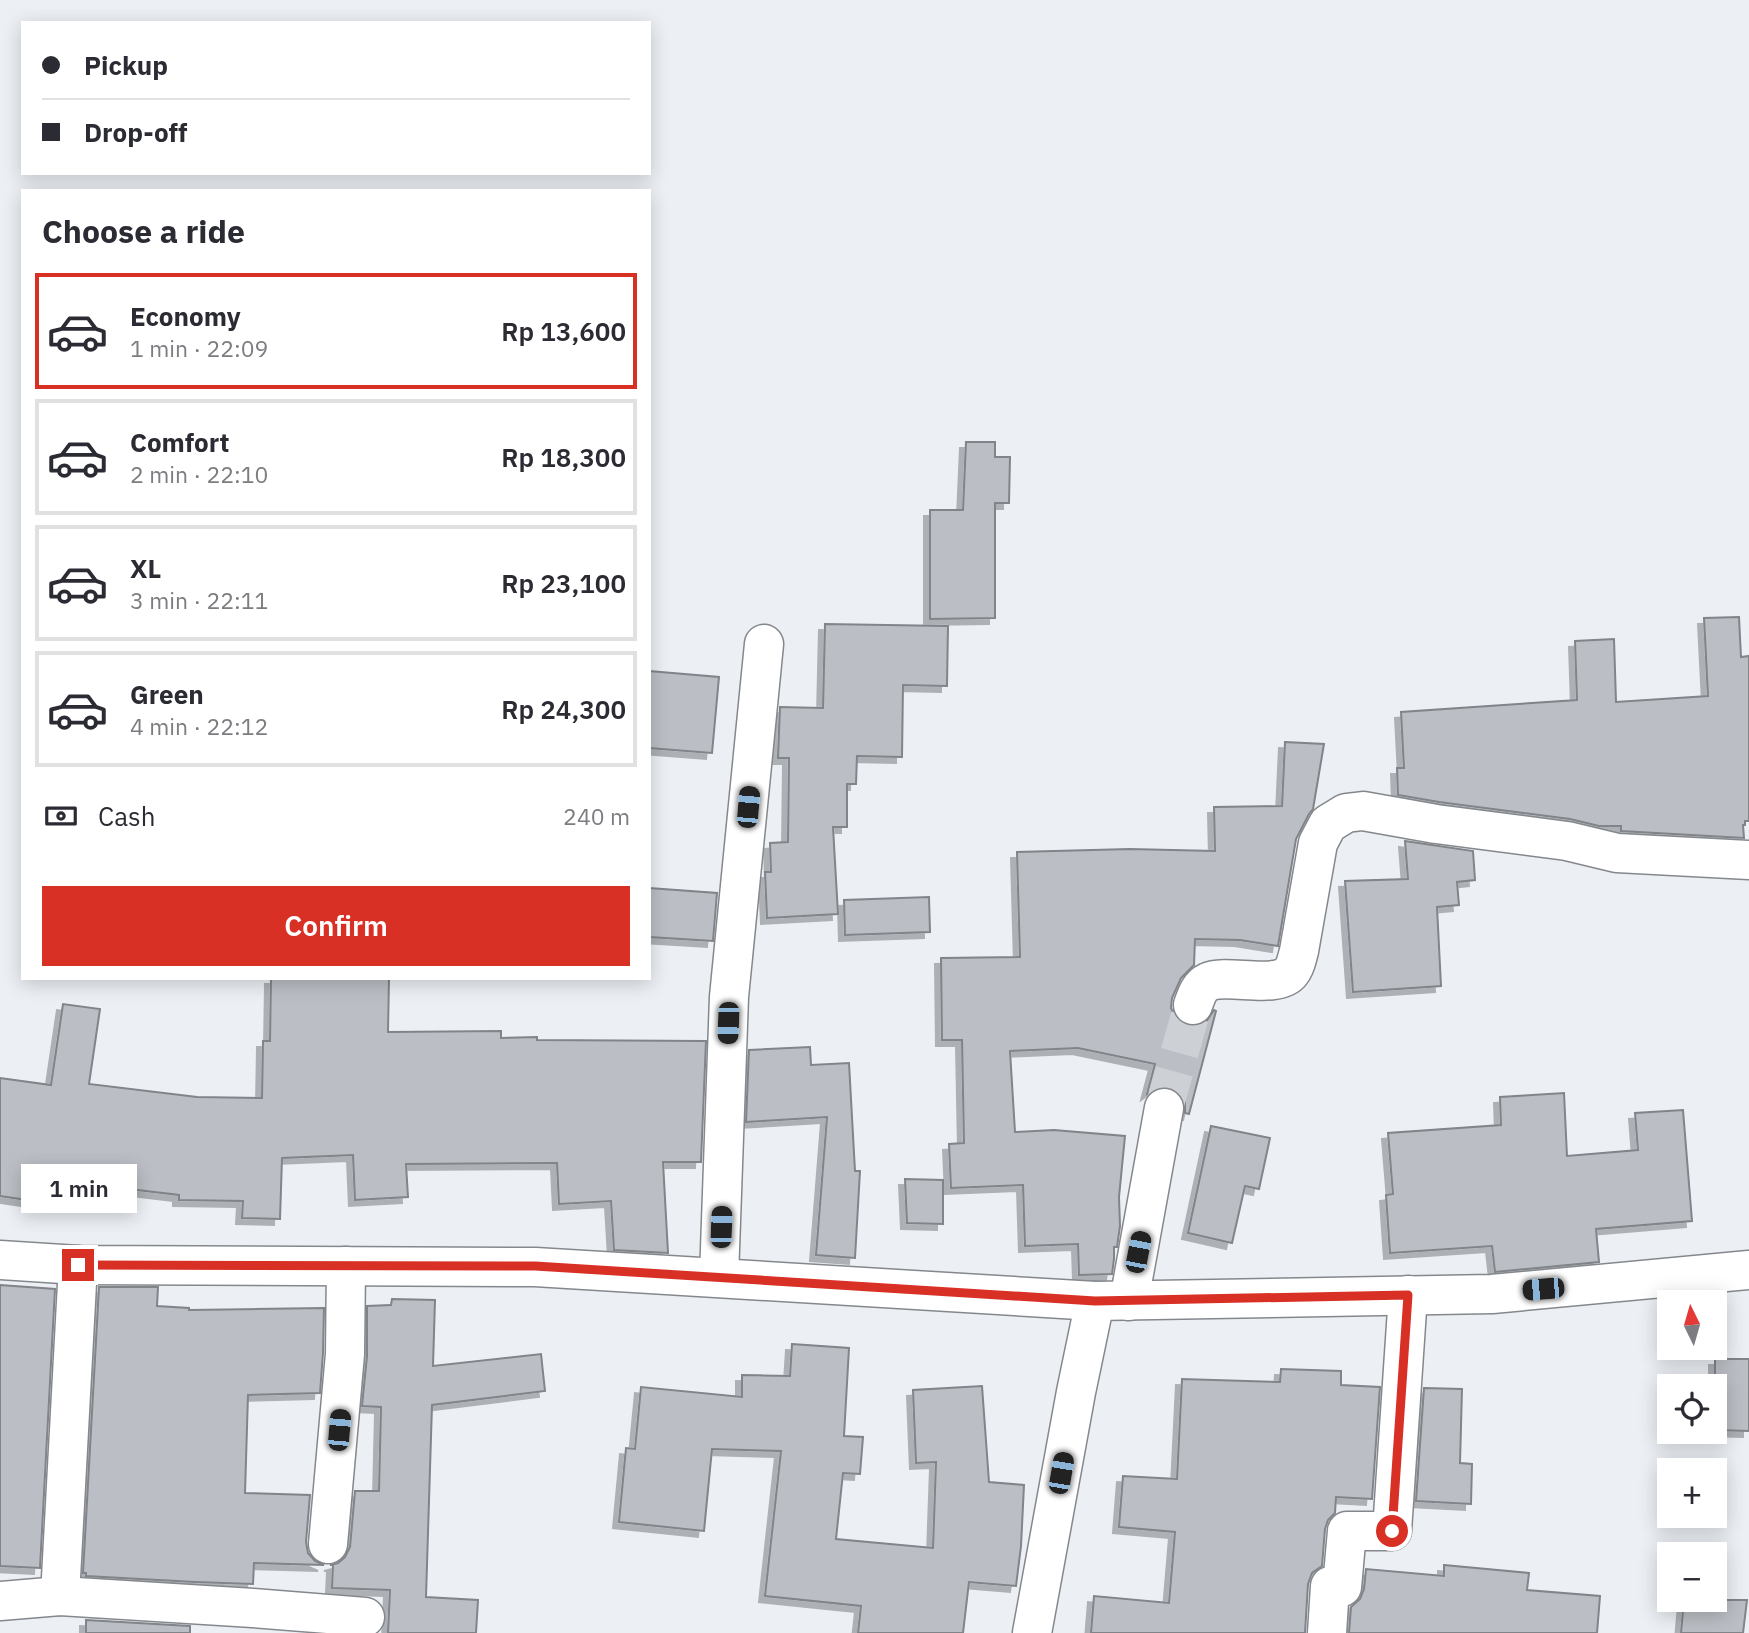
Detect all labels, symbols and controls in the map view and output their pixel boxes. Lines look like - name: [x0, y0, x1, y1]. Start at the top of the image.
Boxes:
- text: Pickup: [84, 48, 168, 82]
- text: Drop-off: [84, 115, 187, 149]
- text: Choose a ride: [42, 210, 245, 252]
- text: Economy: [130, 299, 241, 333]
- icon: car: [46, 300, 109, 363]
- text: Rp 13,600: [501, 314, 626, 348]
- text: 1 min · 22:09: [130, 333, 268, 363]
- text: Comfort: [130, 425, 229, 459]
- icon: car: [46, 426, 109, 489]
- text: Rp 18,300: [501, 440, 626, 474]
- text: 2 min · 22:10: [130, 459, 268, 489]
- text: XL: [130, 551, 161, 585]
- icon: car: [46, 552, 109, 615]
- text: Rp 23,100: [501, 566, 626, 600]
- text: 3 min · 22:11: [130, 585, 268, 615]
- text: Green: [130, 677, 204, 711]
- icon: car: [46, 678, 109, 741]
- text: Rp 24,300: [501, 692, 626, 726]
- text: 4 min · 22:12: [130, 711, 268, 741]
- car: [736, 785, 761, 829]
- icon: cash: [42, 797, 80, 835]
- text: Cash: [98, 799, 155, 833]
- text: 240 m: [563, 801, 630, 831]
- button: Confirm: [42, 886, 630, 966]
- car: [717, 1002, 740, 1044]
- callout: 1 min: [20, 1164, 136, 1212]
- text: 1 min: [49, 1173, 109, 1203]
- car: [710, 1206, 733, 1248]
- car: [1124, 1229, 1153, 1275]
- route end: [62, 1249, 94, 1281]
- car: [1522, 1277, 1565, 1301]
- north arrow: [1657, 1290, 1727, 1360]
- map controls: [1657, 1290, 1727, 1612]
- button: locate: [1657, 1374, 1727, 1444]
- car: [327, 1408, 352, 1452]
- car: [1048, 1450, 1075, 1496]
- button: +: [1657, 1458, 1727, 1528]
- route start: [1376, 1515, 1408, 1547]
- button: −: [1657, 1542, 1727, 1612]

